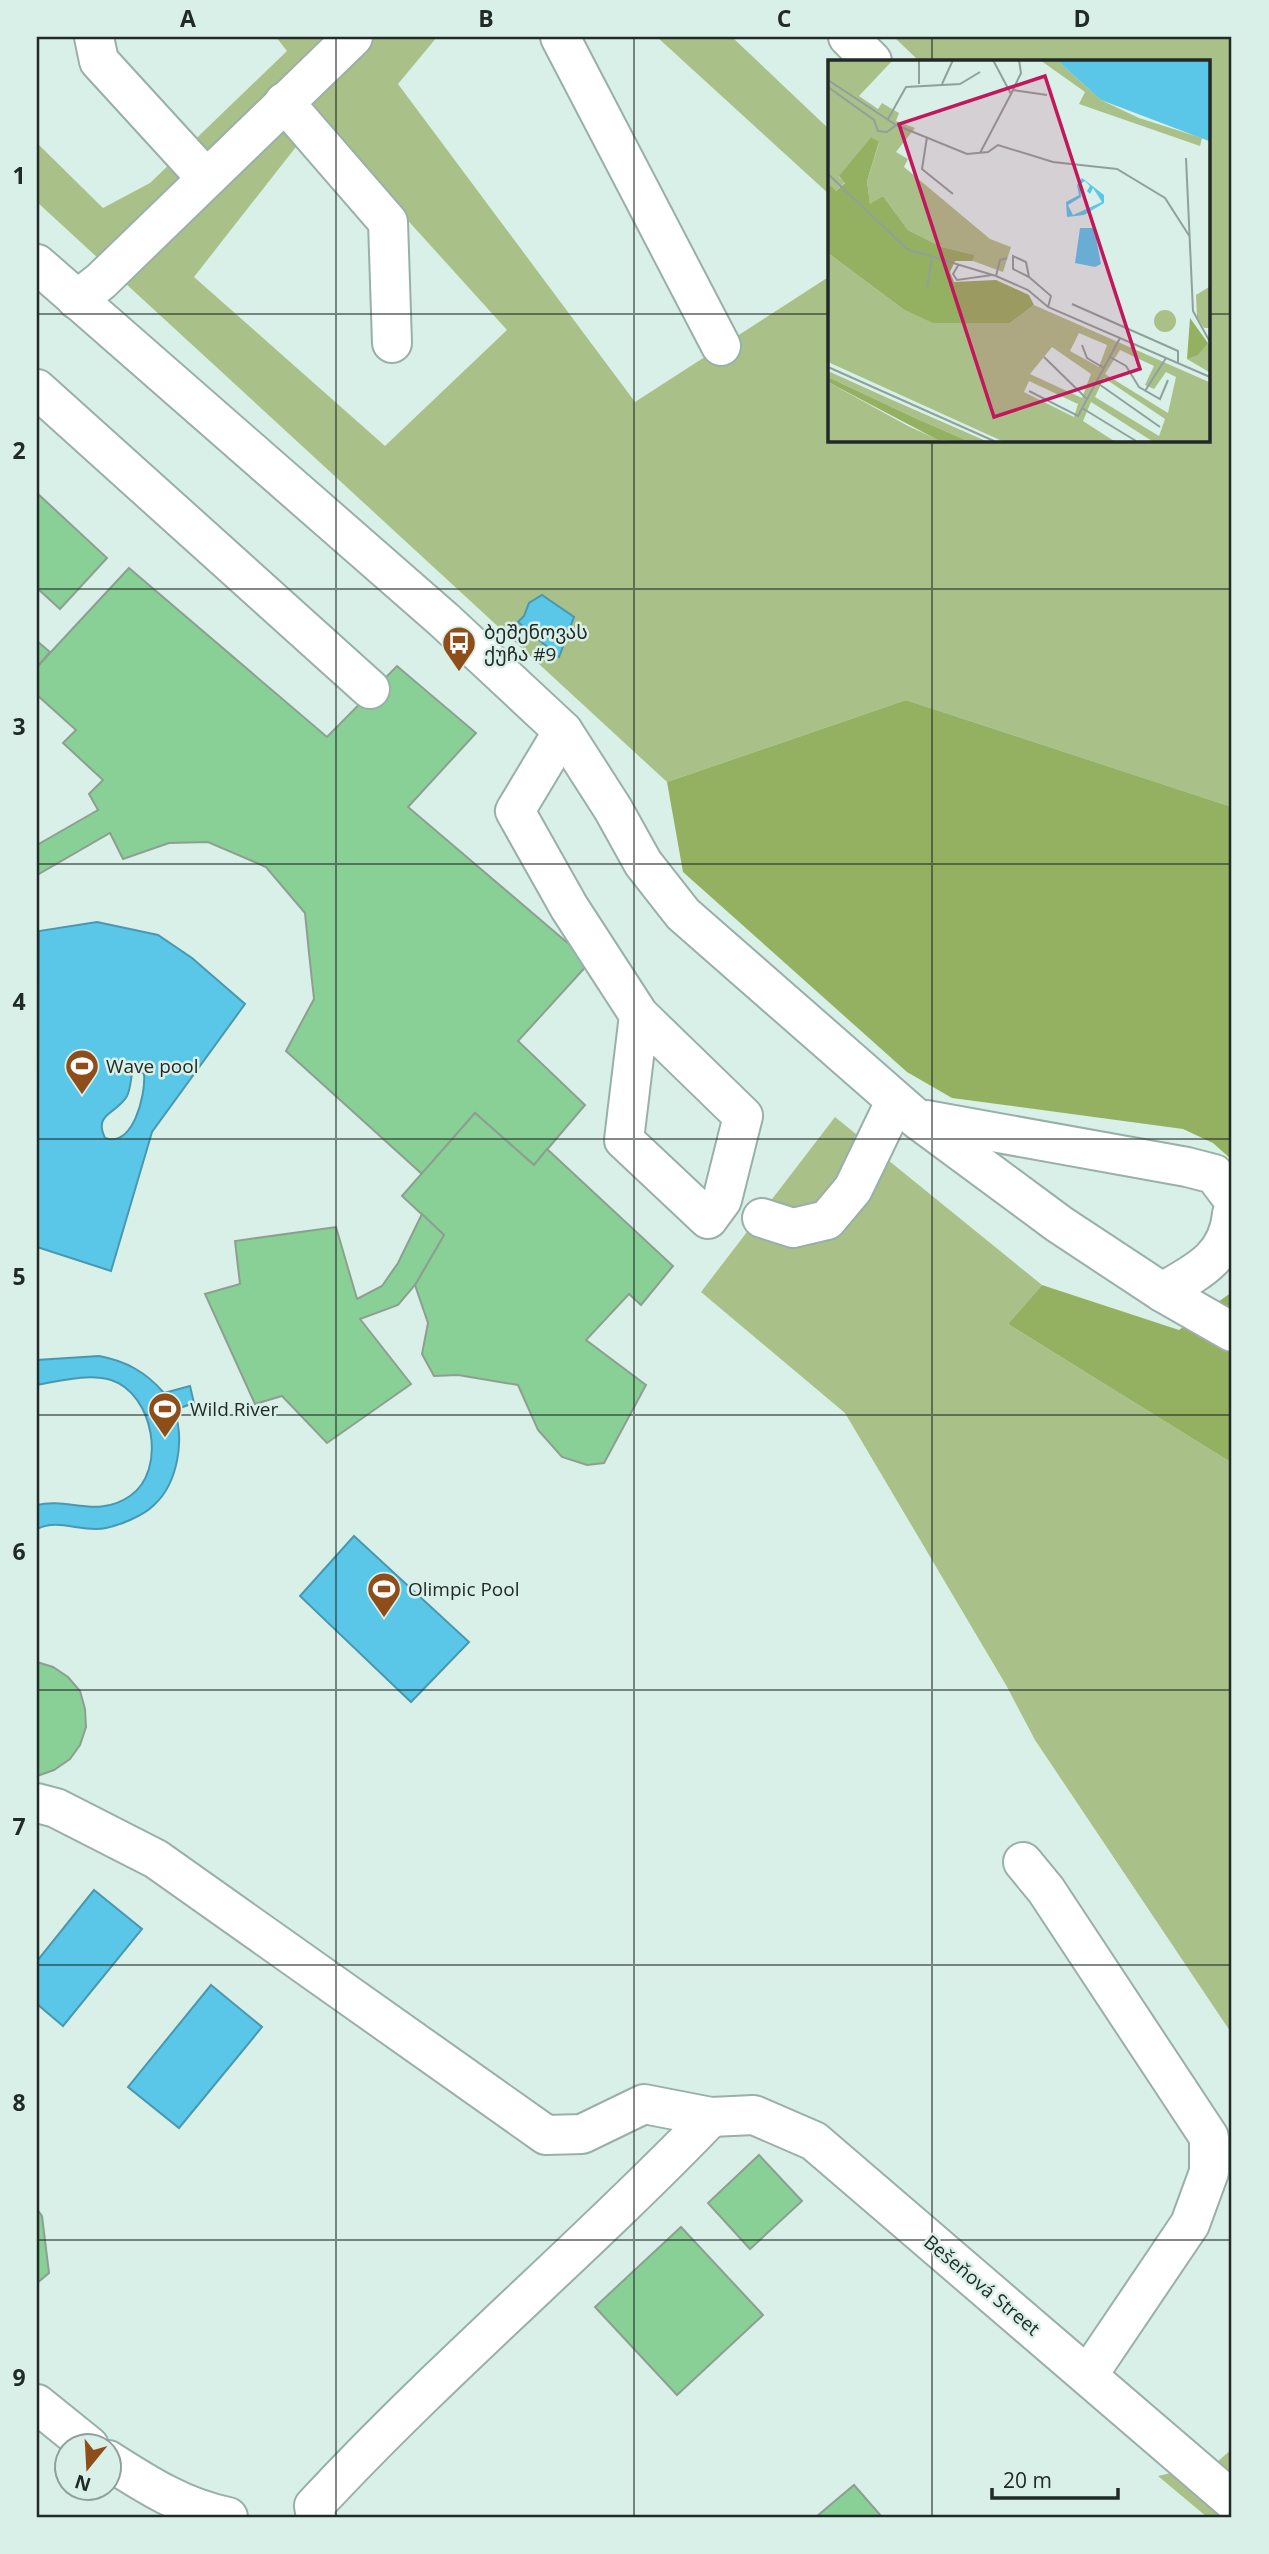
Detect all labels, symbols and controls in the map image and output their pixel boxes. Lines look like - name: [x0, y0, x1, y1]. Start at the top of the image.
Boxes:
- text: A: [180, 2, 196, 34]
- text: B: [478, 2, 494, 34]
- text: C: [777, 2, 791, 34]
- text: D: [1073, 2, 1091, 34]
- inset map: [828, 60, 1210, 441]
- text: 1: [12, 159, 26, 191]
- text: 2: [12, 434, 26, 466]
- place label: ბეშენოვას ქუჩა #9: [484, 619, 588, 667]
- bus stop icon: ბეშენოვას ქუჩა #9: [440, 624, 478, 673]
- text: 3: [12, 710, 26, 742]
- text: 4: [12, 985, 26, 1017]
- sports icon: Wave pool: [63, 1047, 101, 1096]
- place label: Wave pool: [106, 1053, 198, 1079]
- text: 5: [12, 1260, 26, 1292]
- sports icon: Wild River: [146, 1390, 184, 1439]
- place label: Wild River: [190, 1396, 278, 1422]
- text: 6: [12, 1535, 26, 1567]
- sports icon: Olimpic Pool: [365, 1570, 403, 1619]
- place label: Olimpic Pool: [408, 1576, 520, 1602]
- text: 7: [12, 1810, 26, 1842]
- text: 8: [12, 2086, 26, 2118]
- street label: Bešeňová Street: [919, 2229, 1046, 2341]
- text: 9: [12, 2361, 26, 2393]
- north arrow: [52, 2432, 122, 2502]
- scale bar: [992, 2456, 1118, 2500]
- text: 20 m: [1003, 2466, 1052, 2494]
- text: N: [71, 2468, 94, 2498]

